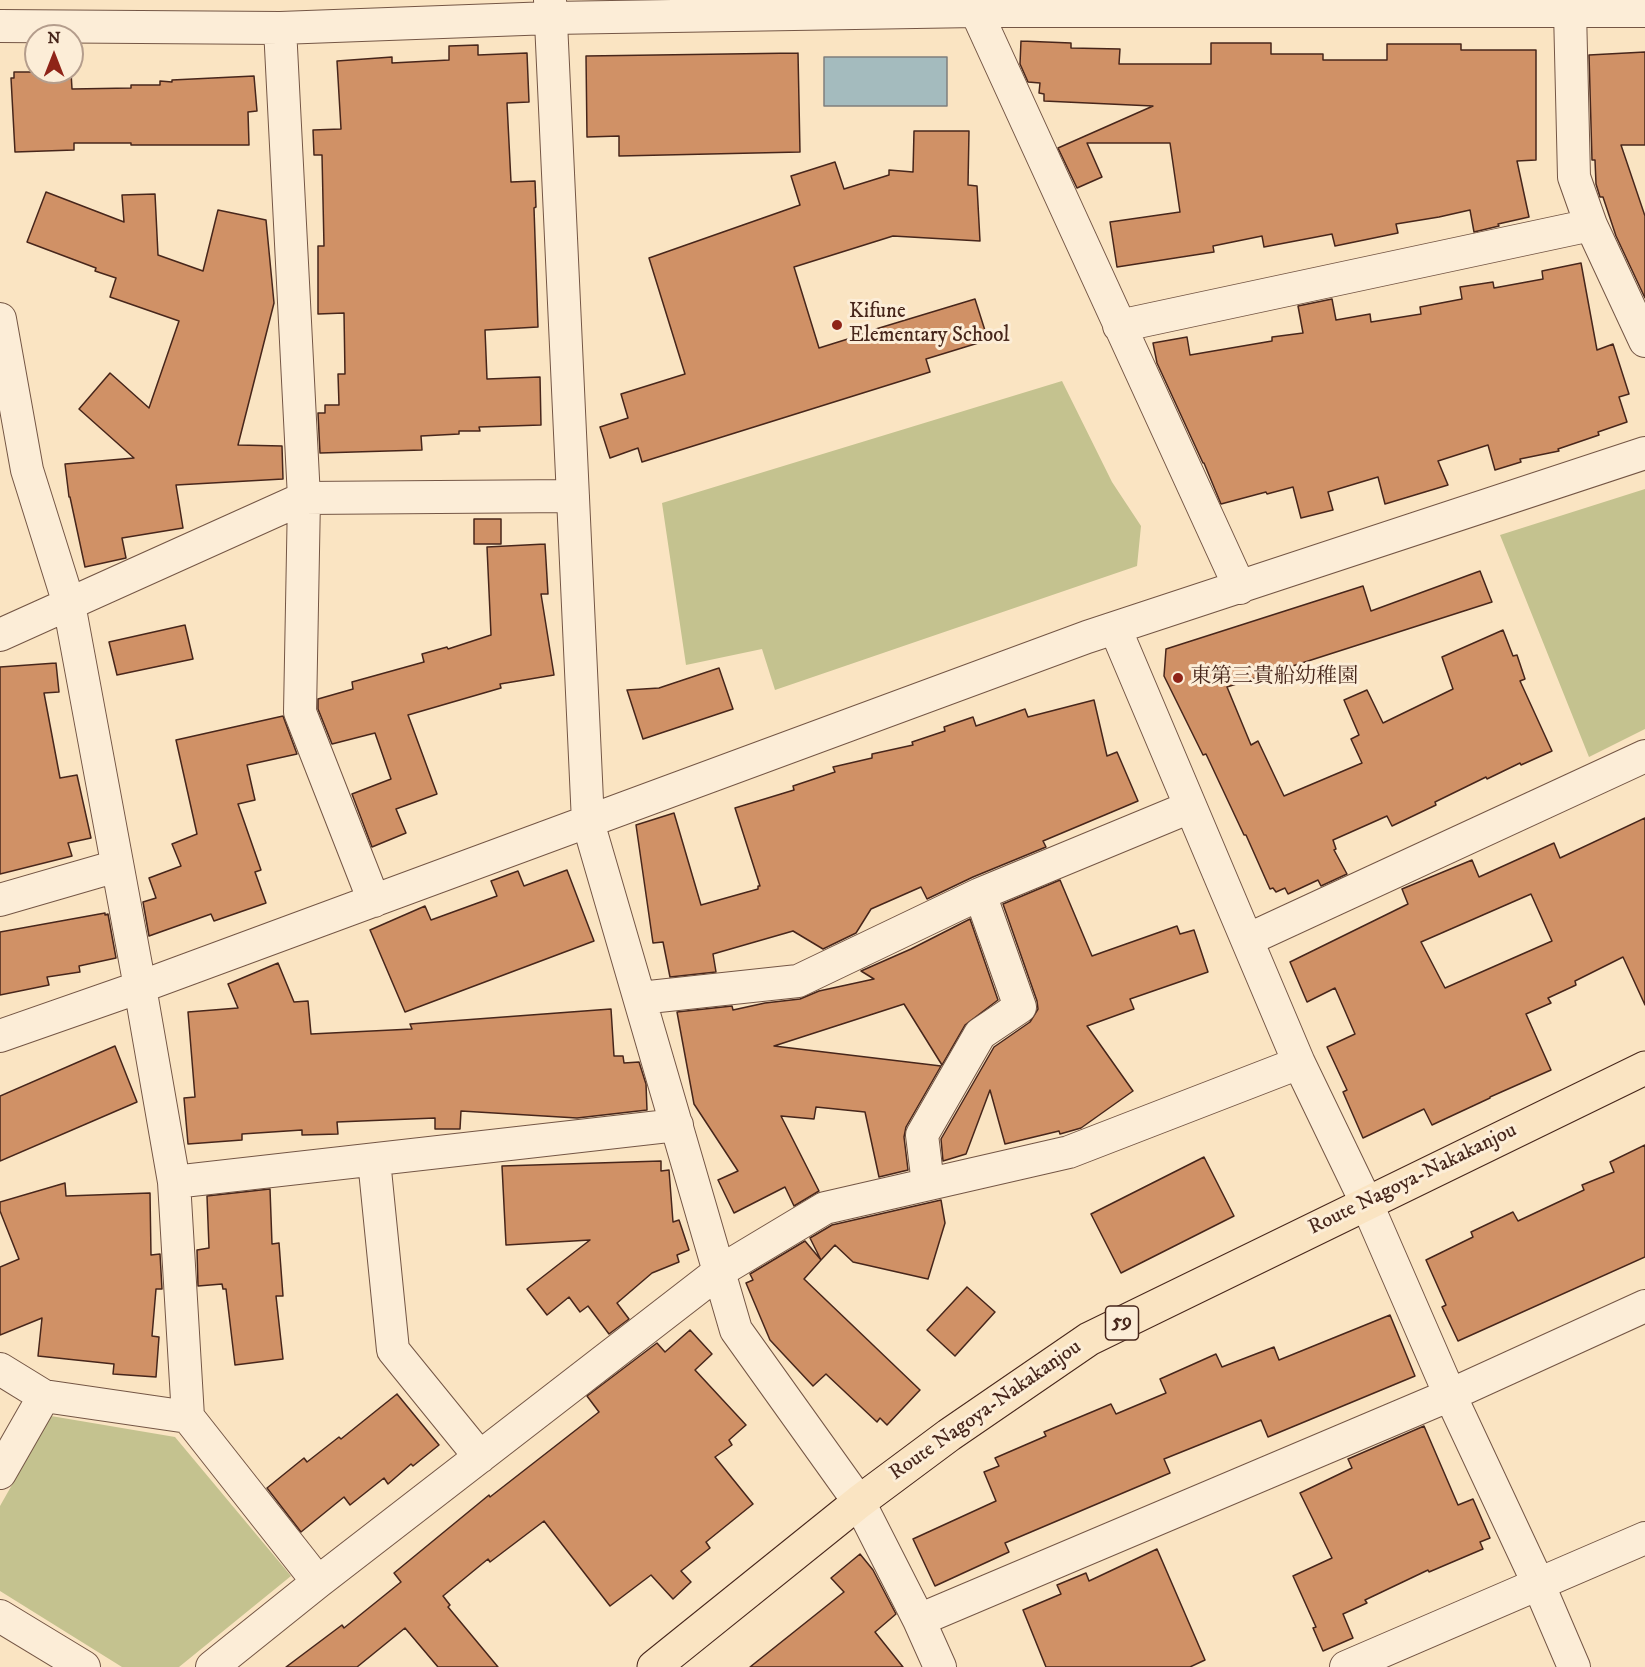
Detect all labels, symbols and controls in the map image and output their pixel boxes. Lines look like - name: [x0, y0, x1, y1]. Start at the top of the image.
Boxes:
- north arrow: [24, 24, 84, 84]
- text: N: [47, 28, 61, 48]
- place label: Kifune Elementary School: [849, 300, 1010, 350]
- marker: Kifune Elementary School: [830, 318, 844, 332]
- place label: 東第三貴船幼稚園: [1190, 665, 1358, 691]
- marker: 東第三貴船幼稚園: [1171, 671, 1185, 685]
- street label: Route Nagoya-Nakakanjou: [1305, 1119, 1521, 1241]
- road number: 59: [1106, 1306, 1138, 1340]
- street label: Route Nagoya-Nakakanjou: [885, 1335, 1087, 1487]

